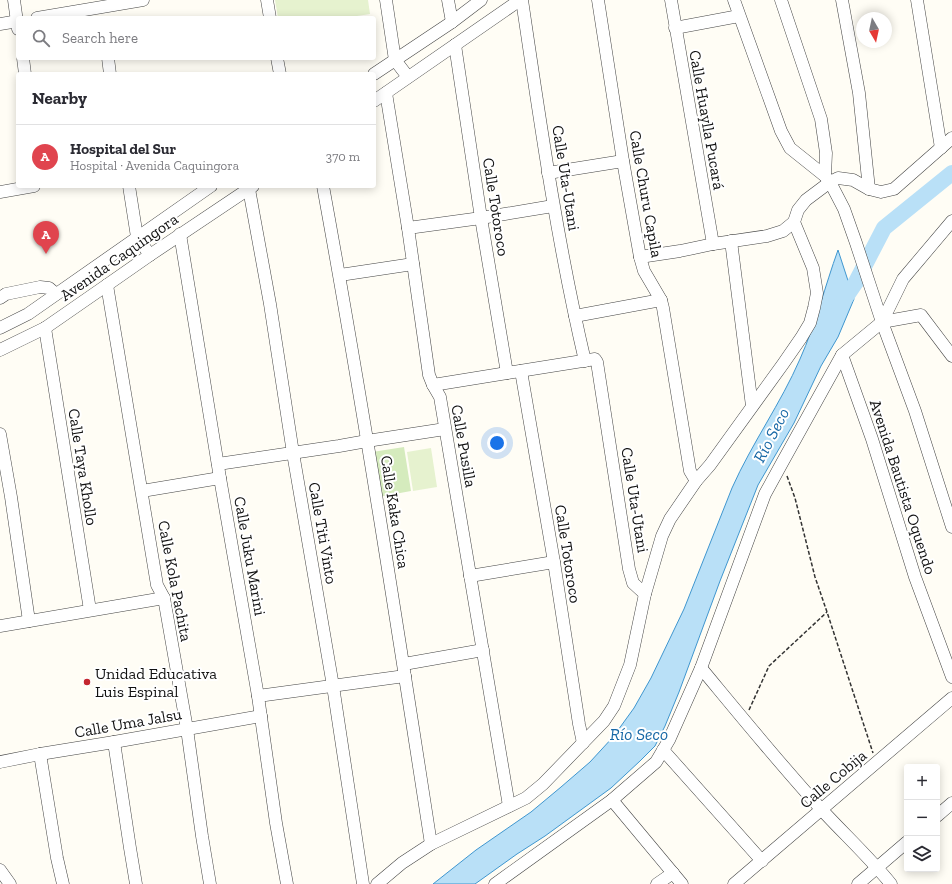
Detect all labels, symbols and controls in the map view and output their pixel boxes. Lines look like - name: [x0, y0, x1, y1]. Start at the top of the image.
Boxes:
- north arrow: [856, 12, 892, 48]
- search box: [16, 16, 376, 60]
- icon: search: [30, 27, 52, 49]
- text: Search here: [62, 29, 138, 47]
- street label: Calle Huaylla Pucará: [685, 49, 729, 192]
- text: Nearby: [32, 88, 87, 108]
- street label: Calle Uta-Utani: [548, 124, 584, 233]
- street label: Calle Churu Capila: [625, 129, 667, 259]
- text: Hospital del Sur: [70, 140, 176, 158]
- text: A: [41, 149, 49, 164]
- text: 370 m: [326, 149, 360, 164]
- street label: Calle Totoroco: [479, 157, 513, 257]
- text: Hospital · Avenida Caquingora: [70, 158, 239, 173]
- street label: Avenida Caquingora: [56, 209, 182, 305]
- pin: A: [33, 221, 59, 254]
- street label: Avenida Bautista Oquendo: [866, 397, 940, 577]
- street label: Calle Pusilla: [447, 403, 481, 489]
- water label: Río Seco: [749, 404, 793, 466]
- street label: Calle Taya Khollo: [64, 407, 102, 527]
- your location: [487, 433, 507, 453]
- street label: Calle Uta-Utani: [617, 446, 653, 555]
- street label: Calle Kaka Chica: [377, 454, 413, 570]
- street label: Calle Titi Vinto: [305, 481, 341, 585]
- street label: Calle Juku Marini: [230, 495, 270, 618]
- street label: Calle Totoroco: [551, 504, 585, 604]
- street label: Calle Kola Pachita: [154, 519, 196, 643]
- place label: Unidad Educativa Luis Espinal: [95, 664, 217, 701]
- marker: Unidad Educativa Luis Espinal: [82, 677, 92, 687]
- street label: Calle Uma Jalsu: [73, 704, 183, 742]
- water label: Río Seco: [610, 724, 668, 744]
- street label: Calle Cobija: [796, 745, 870, 812]
- map controls: [904, 764, 940, 872]
- button: +: [904, 764, 940, 800]
- button: −: [904, 800, 940, 836]
- button: layers: [904, 836, 940, 872]

